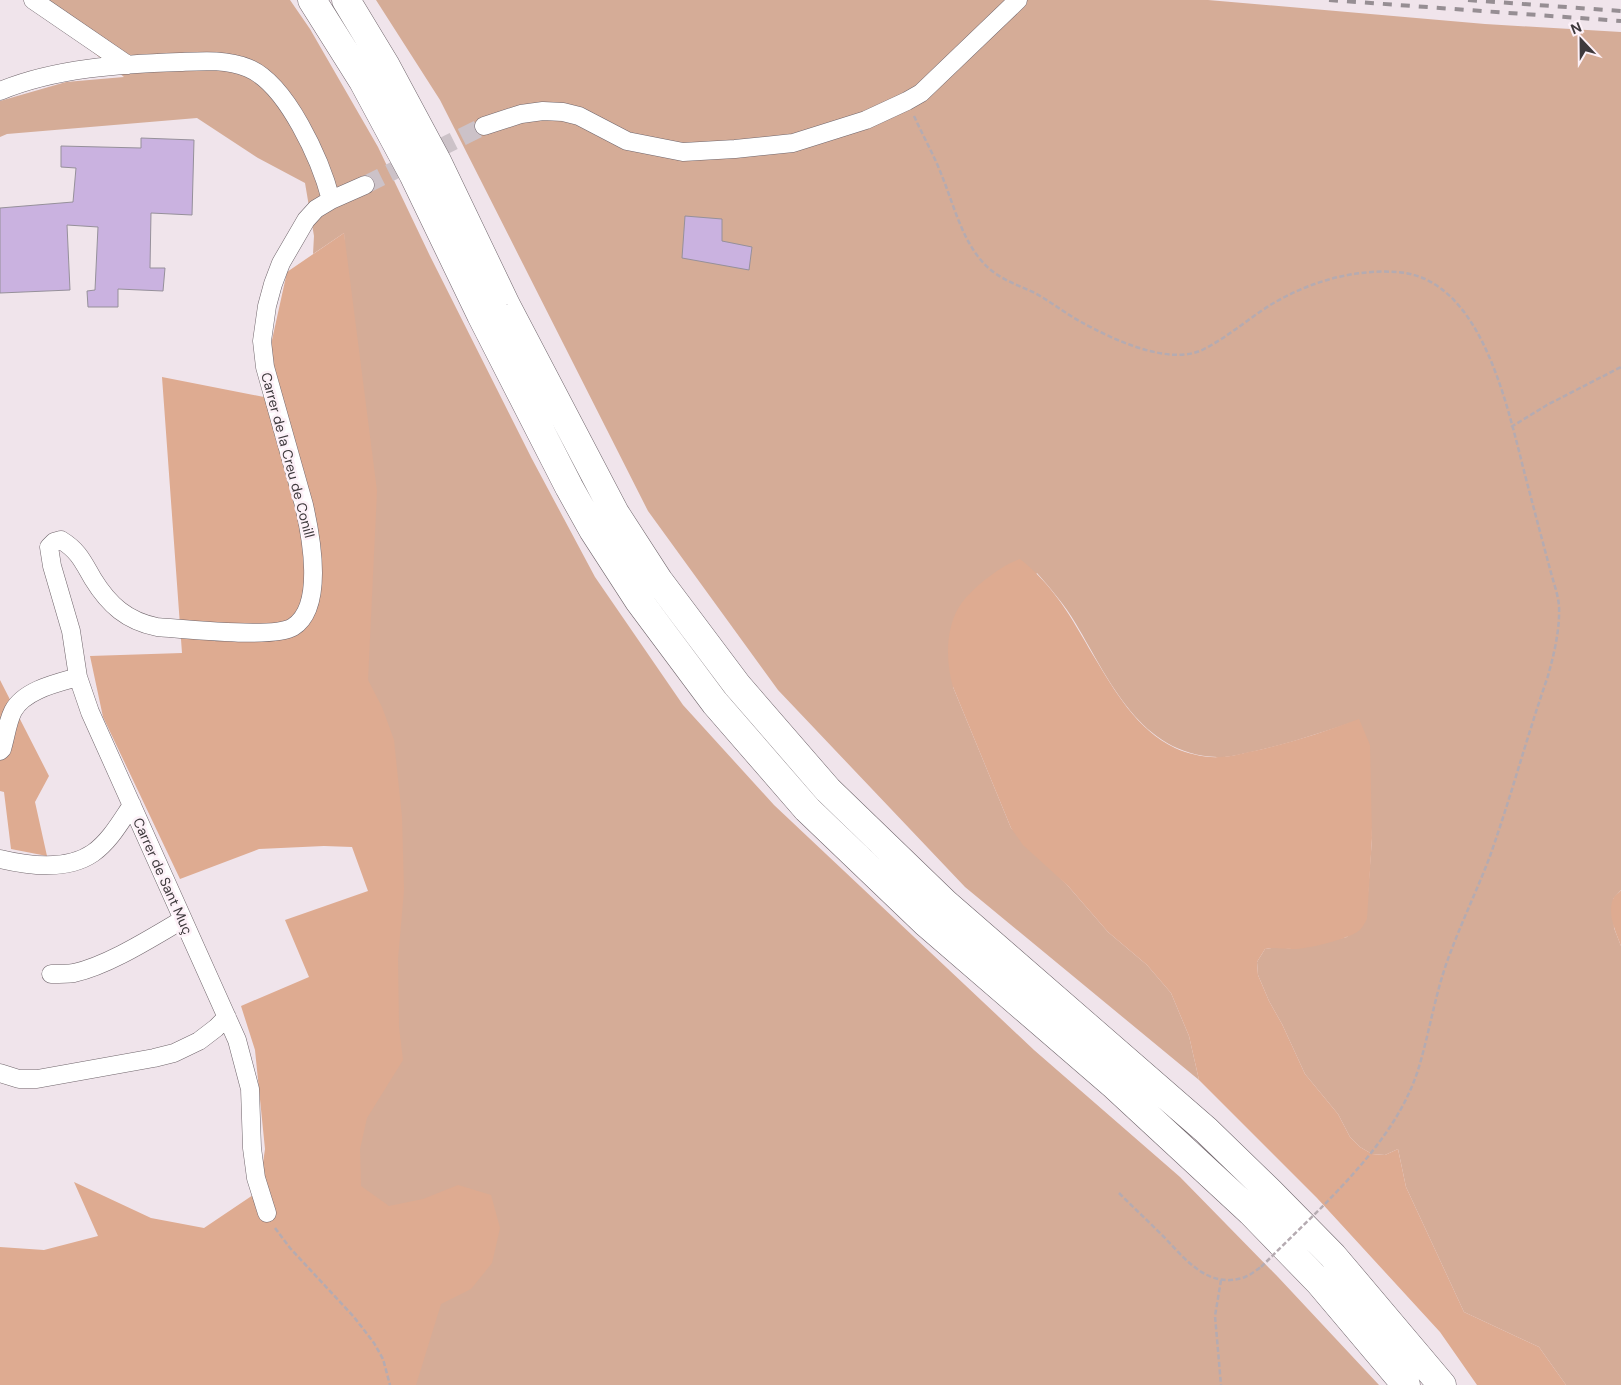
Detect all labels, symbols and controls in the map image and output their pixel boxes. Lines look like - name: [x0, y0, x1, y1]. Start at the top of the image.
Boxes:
- north arrow: [1556, 15, 1606, 65]
- text: N: [1568, 18, 1584, 38]
- street label: Carrer de la Creu de Conill: [257, 370, 319, 540]
- street label: Carrer de Sant Muç: [129, 815, 197, 937]

